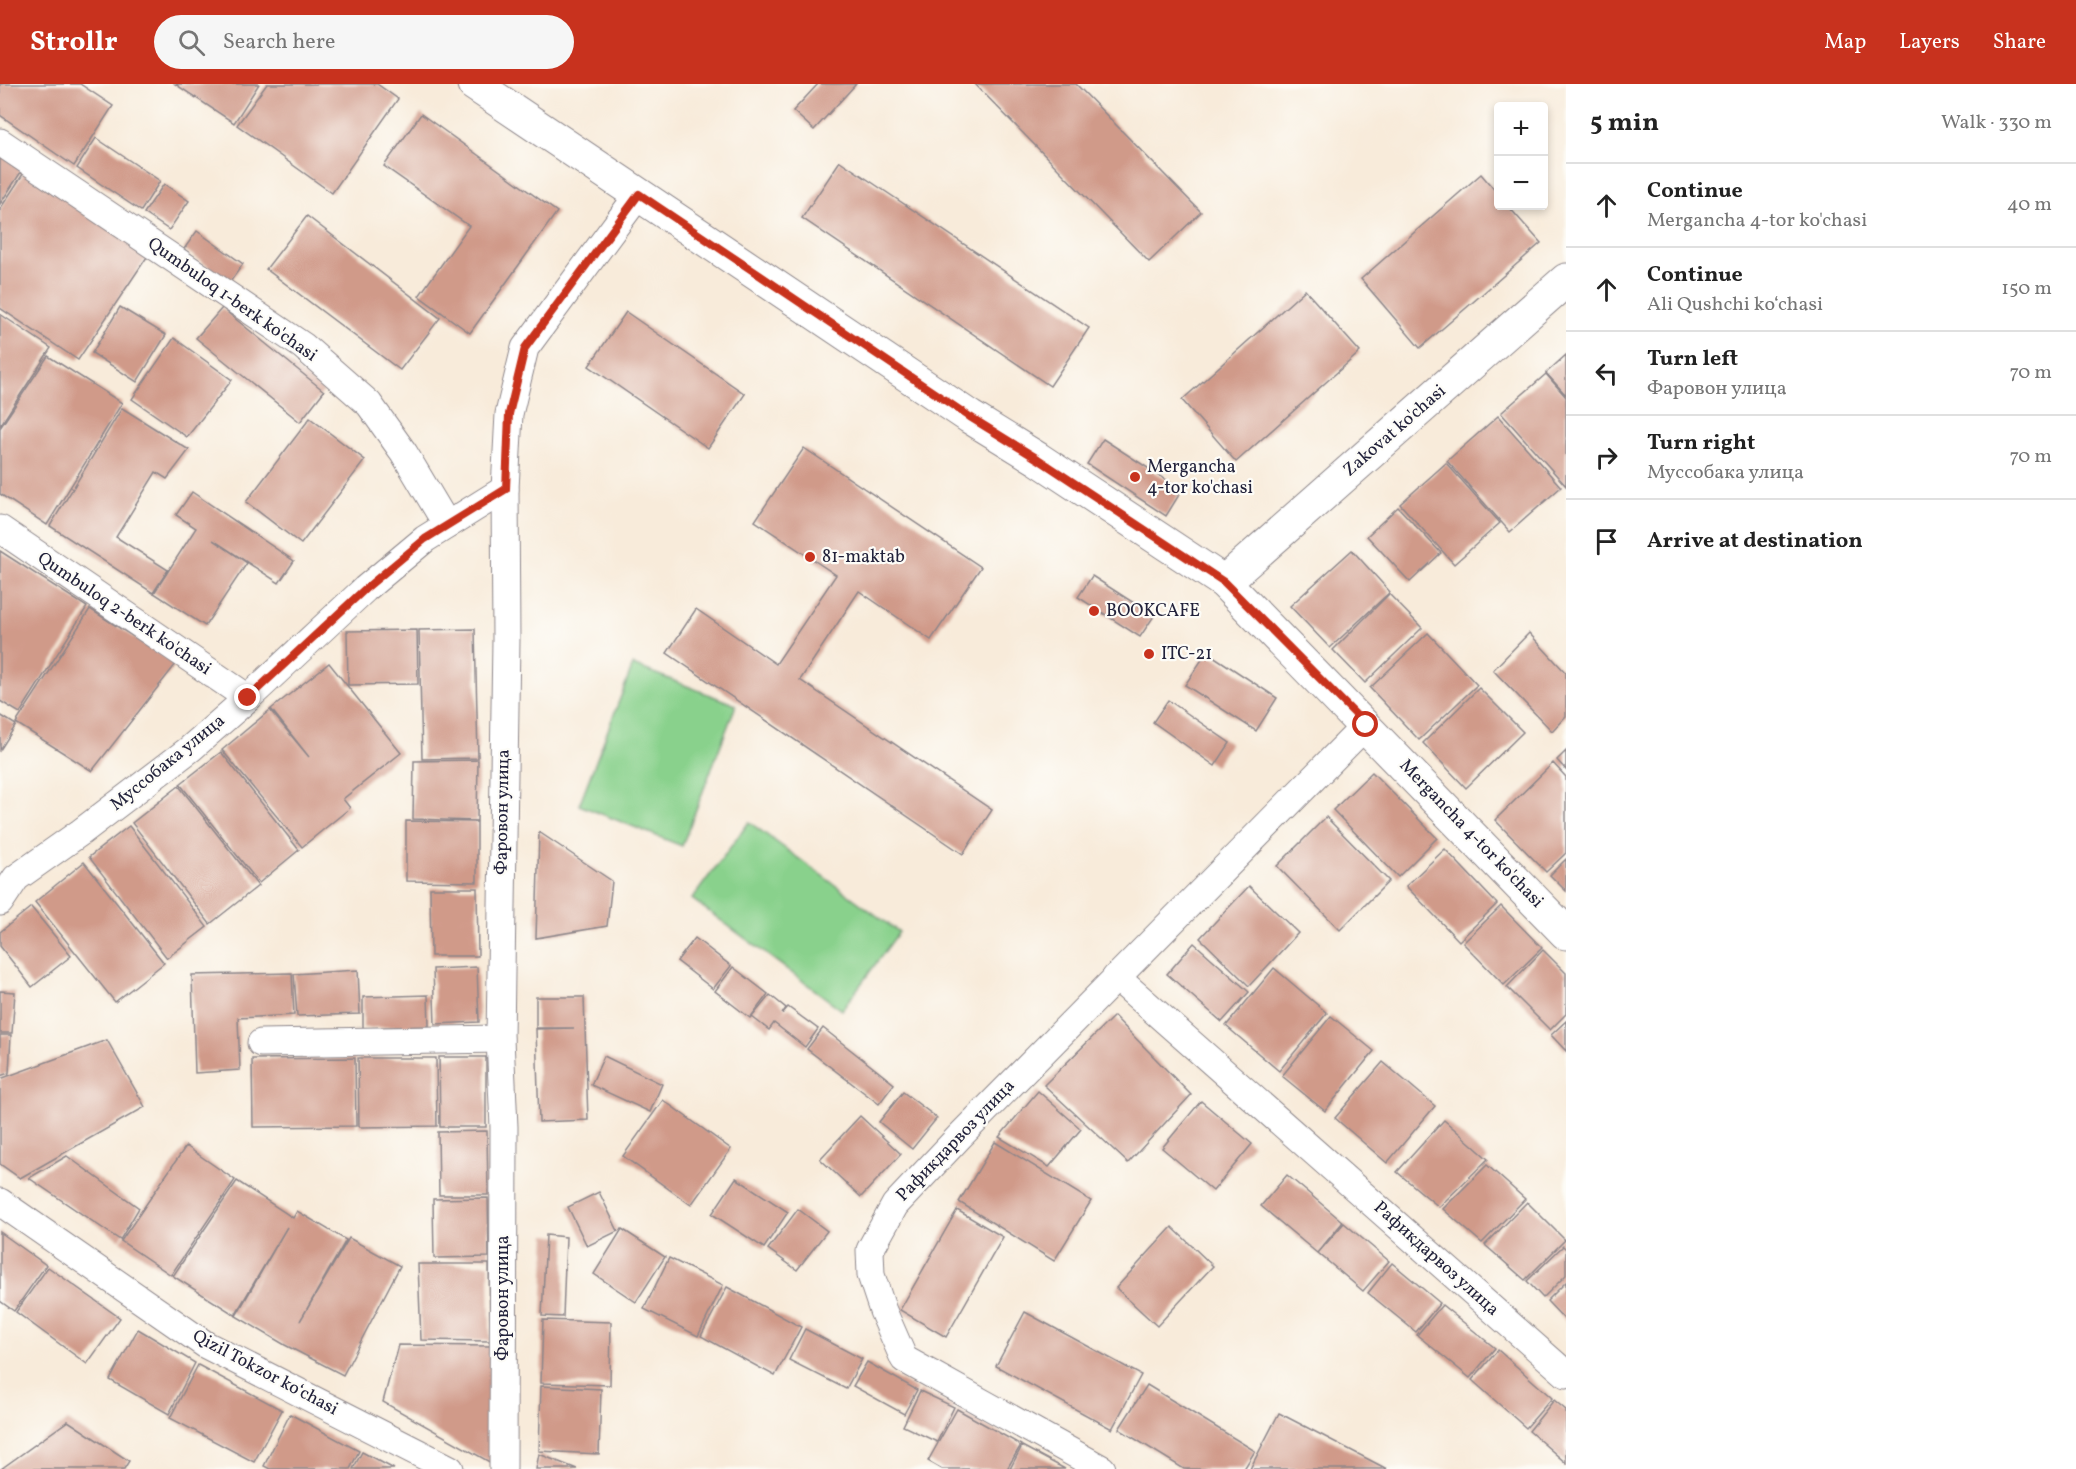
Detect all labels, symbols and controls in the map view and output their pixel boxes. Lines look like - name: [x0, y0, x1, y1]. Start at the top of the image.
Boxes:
- search box: [154, 15, 574, 69]
- text: Strollr: [30, 23, 118, 62]
- icon: search: [175, 26, 208, 59]
- text: Search here: [223, 27, 335, 58]
- text: Map: [1824, 28, 1866, 57]
- text: Layers: [1899, 28, 1960, 57]
- text: Share: [1993, 28, 2046, 57]
- map controls: [1494, 102, 1548, 210]
- button: +: [1494, 102, 1548, 156]
- text: 5 min: [1590, 105, 1659, 141]
- text: Walk · 330 m: [1941, 109, 2052, 137]
- button: −: [1494, 156, 1548, 210]
- text: Continue: [1647, 176, 1743, 207]
- icon: ahead: [1590, 189, 1623, 222]
- text: 40 m: [2007, 191, 2052, 219]
- text: Mergancha 4-tor ko'chasi: [1647, 207, 1867, 235]
- street label: Qumbuloq 1-berk ko'chasi: [142, 232, 322, 368]
- text: Continue: [1647, 260, 1743, 291]
- icon: ahead: [1590, 273, 1623, 306]
- text: 150 m: [2001, 275, 2052, 303]
- text: Ali Qushchi koʻchasi: [1647, 291, 1823, 319]
- text: Turn left: [1647, 344, 1738, 375]
- icon: left: [1590, 357, 1623, 390]
- text: 70 m: [2009, 359, 2052, 387]
- text: Фаровон улица: [1647, 375, 1787, 403]
- street label: Zakovat ko'chasi: [1338, 379, 1452, 483]
- text: Turn right: [1647, 428, 1755, 459]
- icon: right: [1590, 441, 1623, 474]
- text: 70 m: [2009, 443, 2052, 471]
- place label: Mergancha 4-tor ko'chasi: [1147, 455, 1253, 501]
- text: Муссобака улица: [1647, 459, 1804, 487]
- marker: Mergancha 4-tor ko'chasi: [1128, 470, 1142, 484]
- icon: arrive: [1590, 525, 1623, 558]
- text: Arrive at destination: [1647, 526, 1863, 557]
- place label: 81-maktab: [822, 545, 905, 570]
- street label: Qumbuloq 2-berk ko'chasi: [32, 546, 216, 682]
- marker: 81-maktab: [803, 550, 817, 564]
- place label: BOOKCAFE: [1106, 599, 1200, 624]
- marker: BOOKCAFE: [1087, 604, 1101, 618]
- place label: ITC-21: [1161, 642, 1212, 667]
- marker: ITC-21: [1142, 647, 1156, 661]
- route end: [234, 684, 260, 710]
- street label: Муссобака улица: [105, 709, 231, 817]
- route start: [1352, 711, 1378, 737]
- street label: Фаровон улица: [489, 749, 517, 875]
- street label: Mergancha 4-tor ko'chasi: [1393, 754, 1549, 914]
- street label: Рафикдарвоз улица: [891, 1074, 1021, 1208]
- street label: Рафикдарвоз улица: [1368, 1196, 1504, 1322]
- street label: Фаровон улица: [491, 1235, 516, 1361]
- street label: Qizil Tokzor koʻchasi: [188, 1324, 342, 1422]

